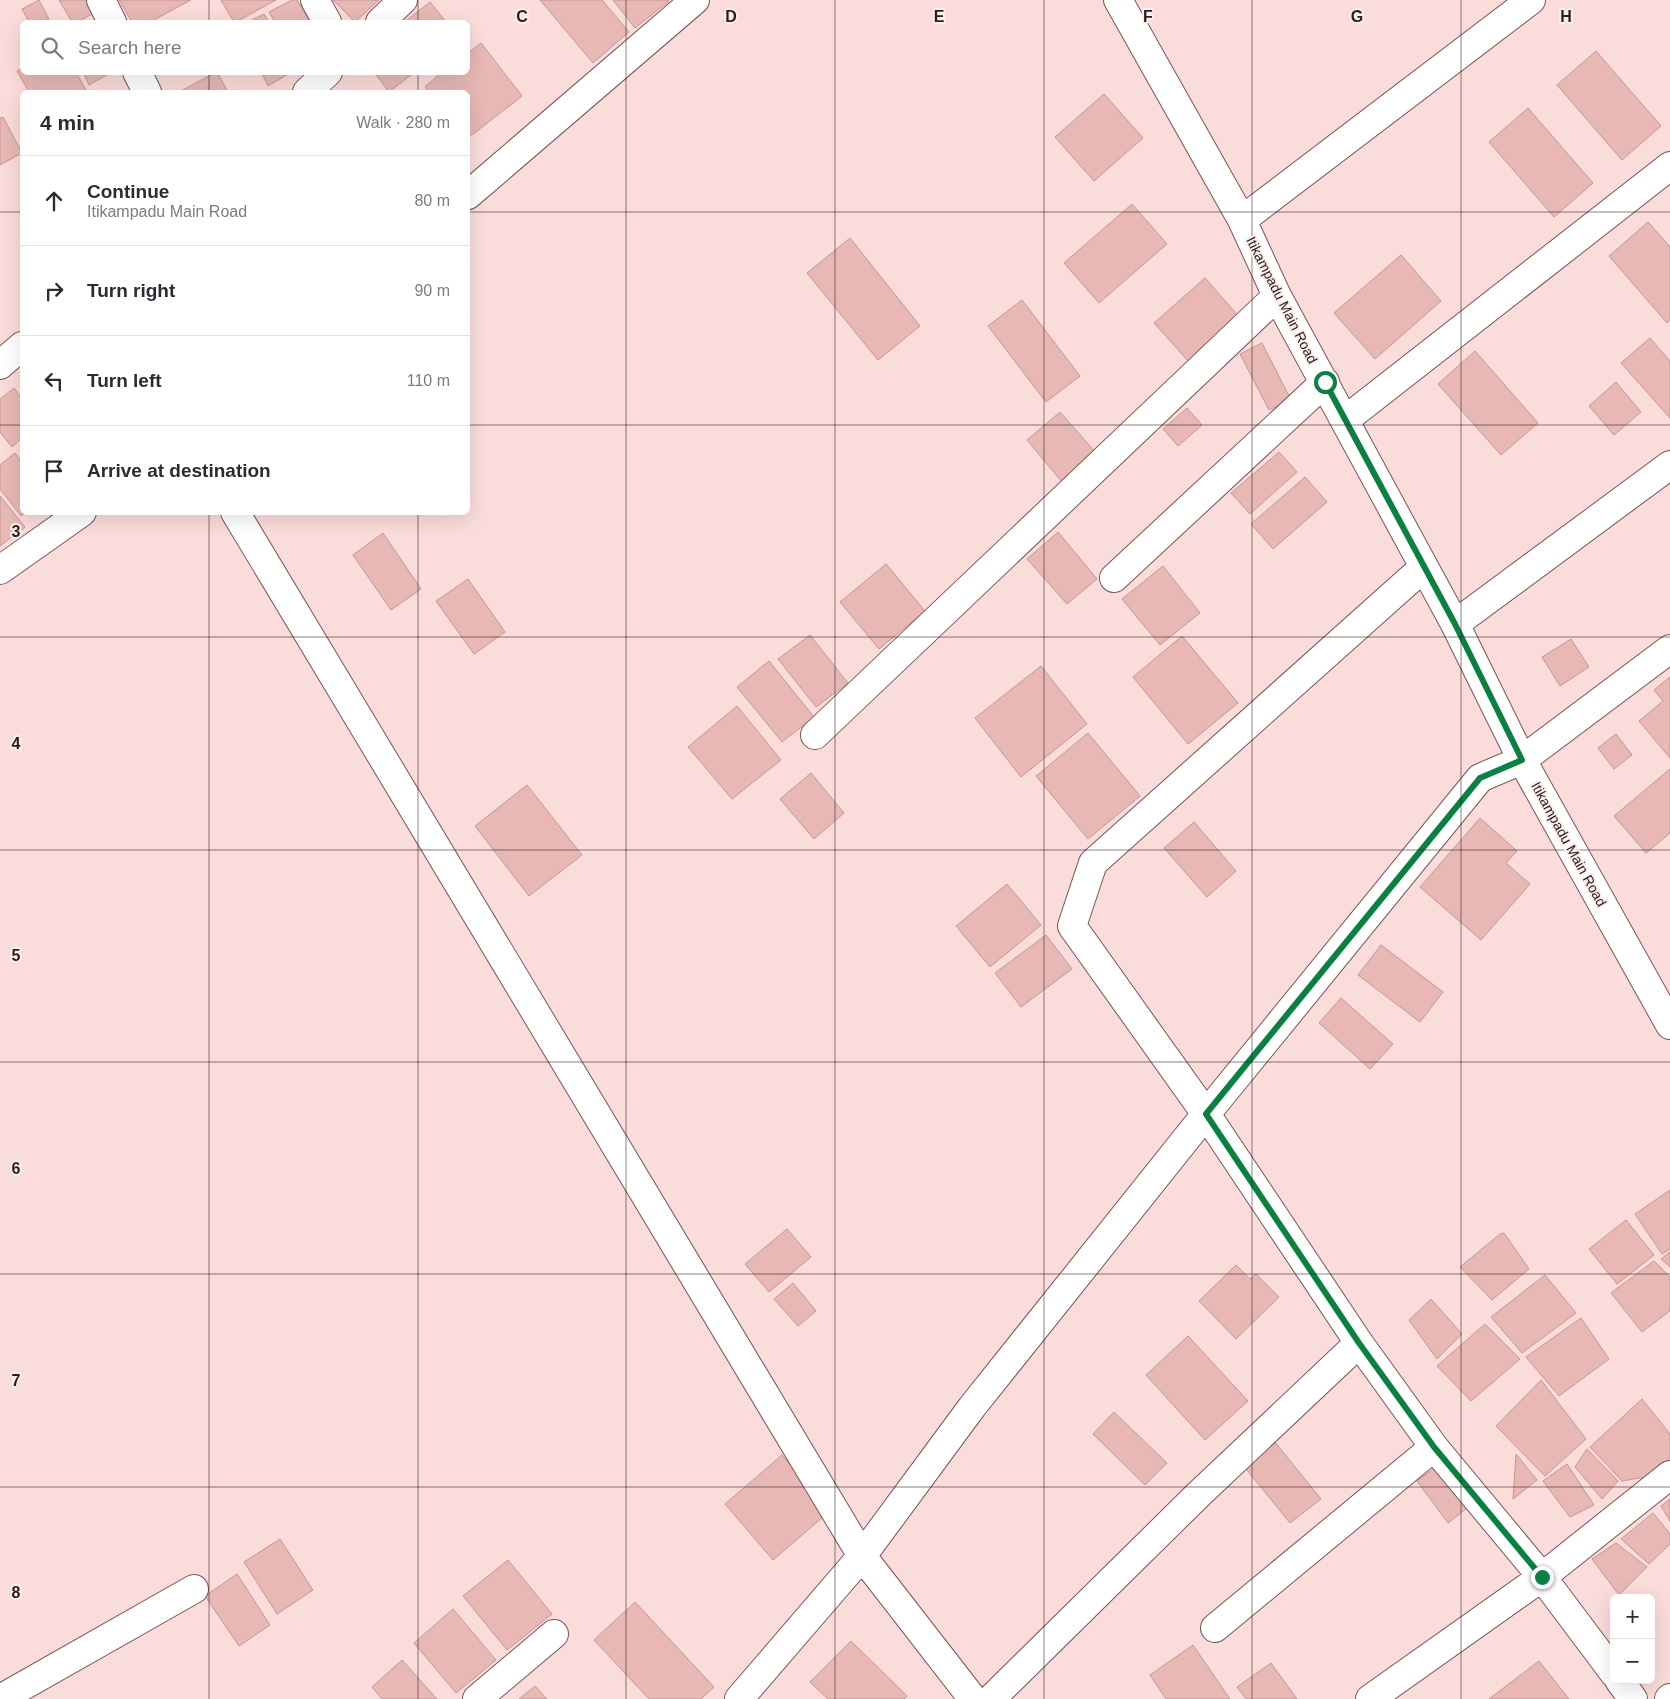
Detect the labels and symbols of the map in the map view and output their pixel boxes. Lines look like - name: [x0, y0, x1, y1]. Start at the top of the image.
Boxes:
- text: C: [516, 8, 528, 25]
- text: D: [725, 8, 737, 25]
- text: E: [934, 8, 945, 25]
- text: F: [1143, 8, 1153, 25]
- text: G: [1351, 8, 1363, 25]
- text: H: [1560, 8, 1572, 25]
- street label: Itikampadu Main Road: [1243, 234, 1321, 366]
- route start: [1314, 371, 1337, 394]
- text: 3: [12, 523, 21, 540]
- text: 4: [12, 735, 21, 752]
- street label: Itikampadu Main Road: [1528, 779, 1610, 909]
- text: 5: [12, 947, 21, 964]
- text: 6: [12, 1160, 21, 1177]
- text: 7: [12, 1372, 21, 1389]
- route end: [1531, 1566, 1554, 1589]
- text: 8: [12, 1584, 21, 1601]

